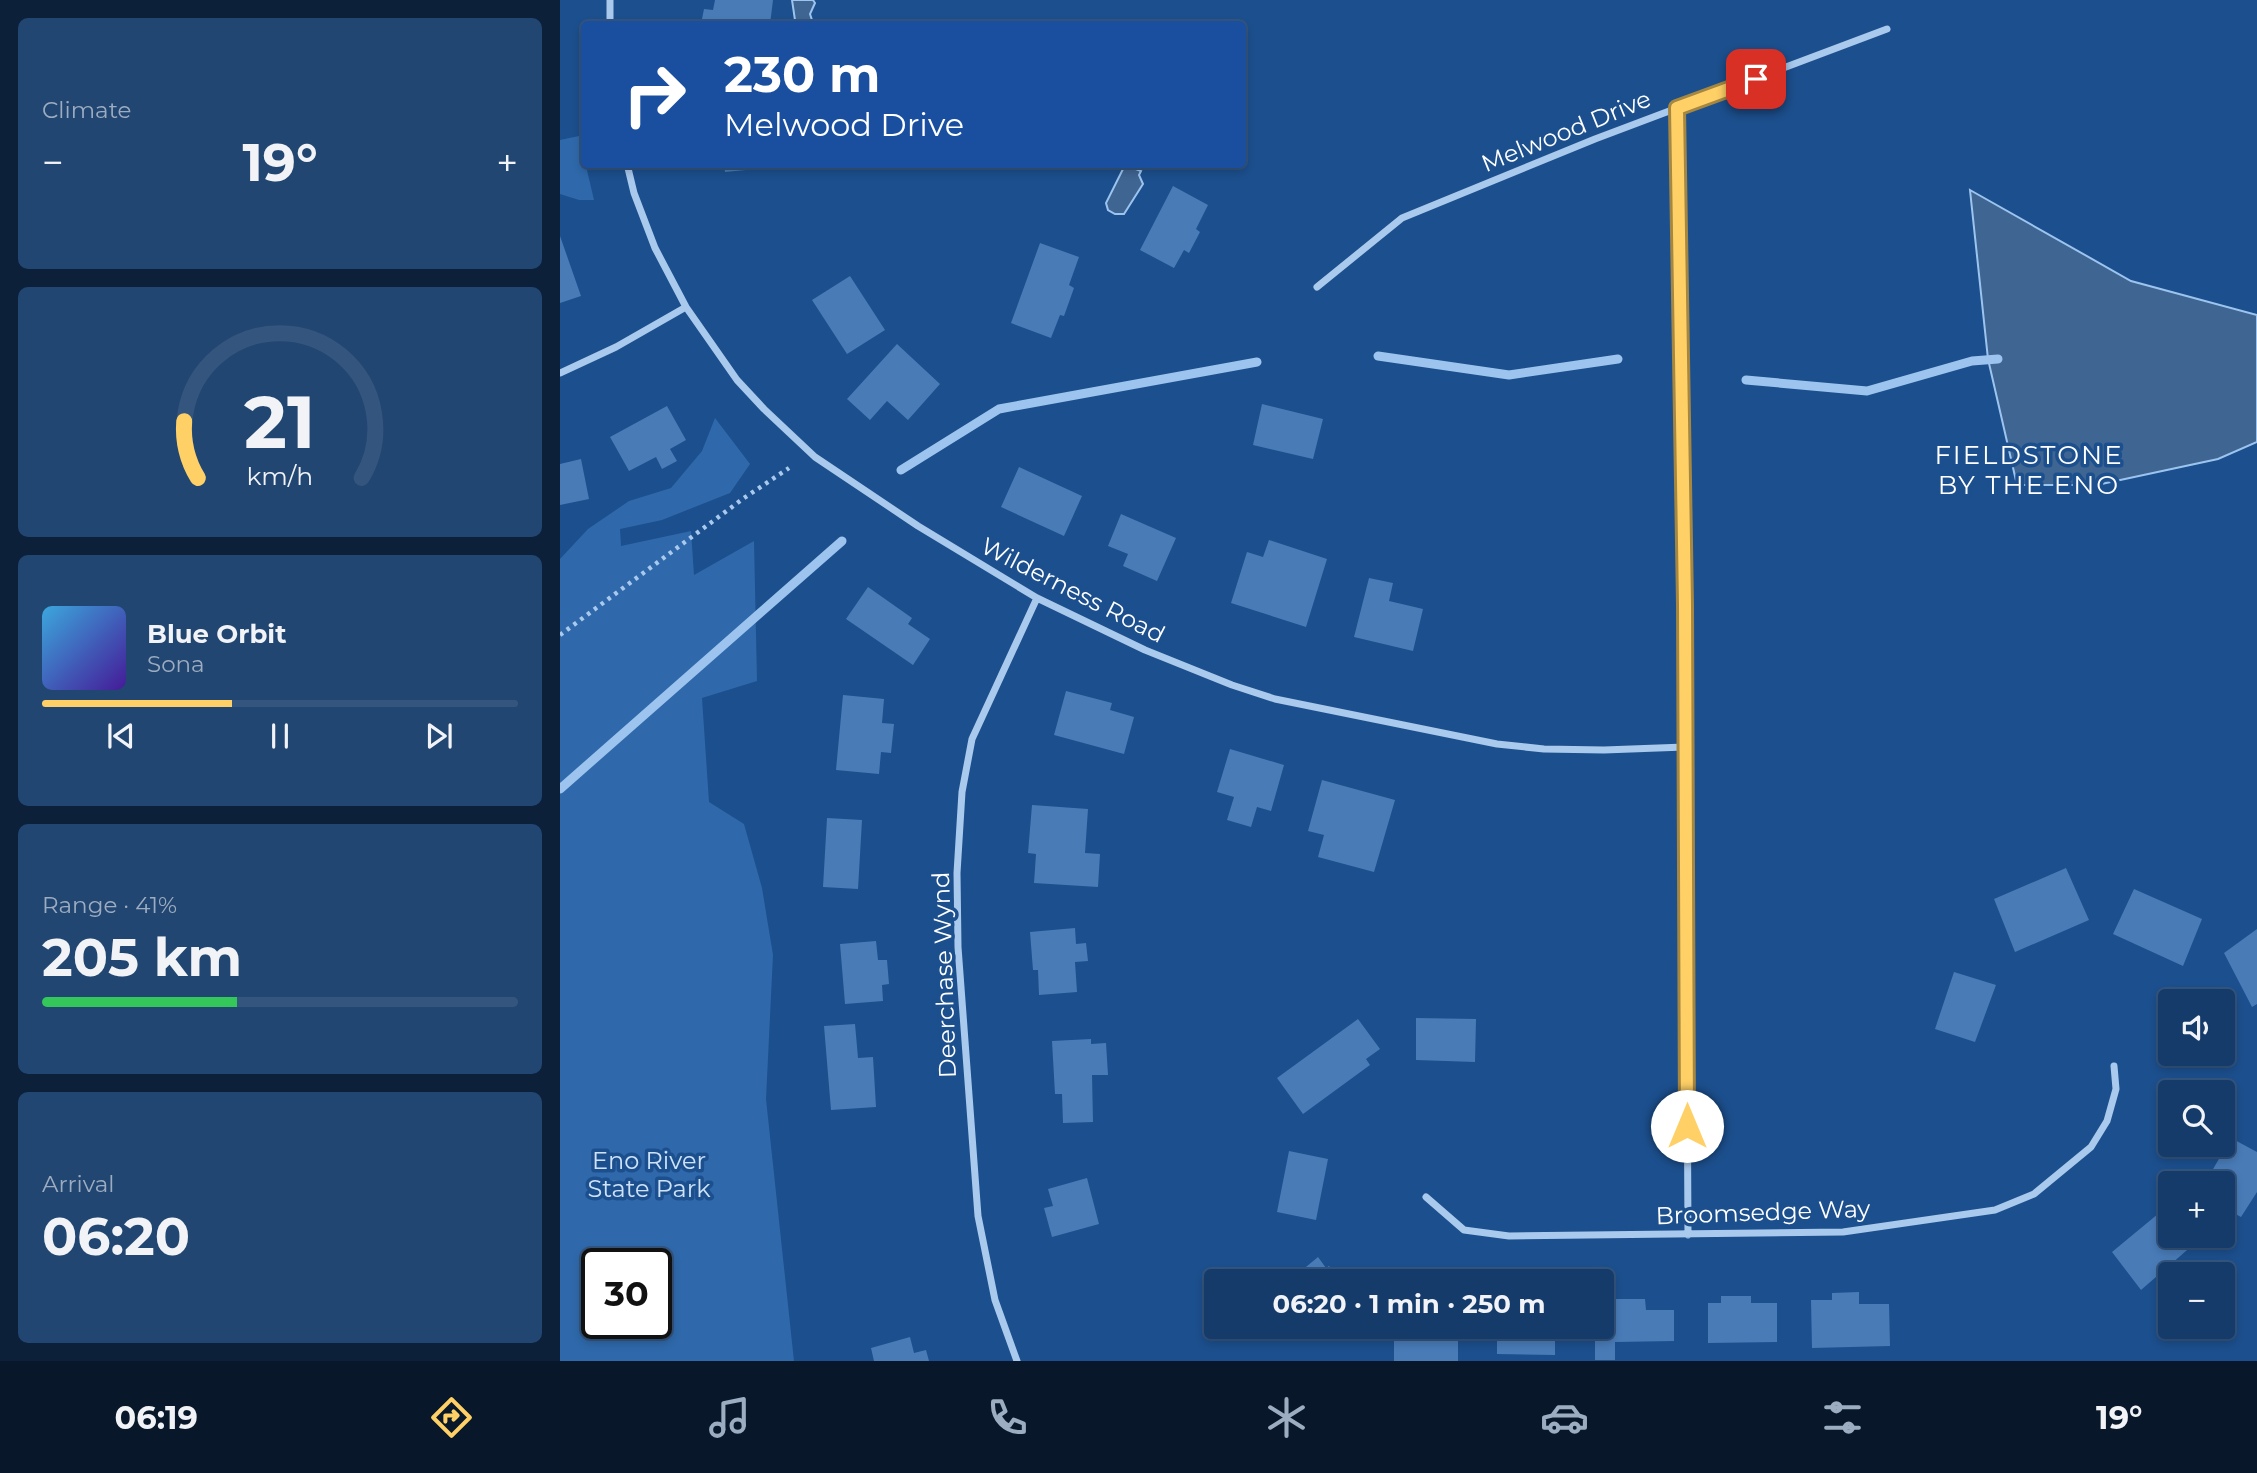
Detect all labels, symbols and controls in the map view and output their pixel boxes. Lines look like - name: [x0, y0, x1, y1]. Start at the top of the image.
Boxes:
- text: 230 m: [724, 45, 880, 104]
- icon: right: [609, 49, 700, 140]
- pin: [1726, 49, 1786, 109]
- icon: arrive: [1737, 60, 1775, 98]
- street label: Melwood Drive: [1477, 84, 1655, 178]
- text: Climate: [42, 96, 131, 124]
- text: Melwood Drive: [724, 105, 964, 144]
- text: 19°: [242, 131, 318, 194]
- text: −: [42, 139, 64, 186]
- text: +: [496, 139, 518, 186]
- text: 21: [244, 378, 316, 466]
- district label: FIELDSTONE BY THE ENO: [1934, 439, 2124, 501]
- text: km/h: [247, 461, 313, 491]
- street label: Wilderness Road: [976, 531, 1170, 649]
- text: Blue Orbit: [147, 618, 286, 650]
- text: Sona: [147, 650, 205, 678]
- icon: previous: [102, 717, 140, 755]
- icon: pause: [261, 717, 299, 755]
- icon: next: [420, 717, 458, 755]
- street label: Deerchase Wynd: [926, 871, 962, 1079]
- text: Range · 41%: [42, 891, 177, 919]
- text: 205 km: [42, 926, 242, 989]
- map controls: [2158, 989, 2235, 1339]
- button: sound: [2158, 989, 2235, 1066]
- button: search: [2158, 1080, 2235, 1157]
- position arrow: [1650, 1089, 1724, 1163]
- park label: Eno River State Park: [587, 1146, 711, 1203]
- text: Arrival: [42, 1170, 115, 1198]
- button: +: [2158, 1171, 2235, 1248]
- street label: Broomsedge Way: [1655, 1194, 1871, 1230]
- text: 06:20: [42, 1205, 190, 1268]
- speed limit sign: 30: [581, 1248, 672, 1339]
- button: −: [2158, 1262, 2235, 1339]
- text: 06:20 · 1 min · 250 m: [1273, 1288, 1545, 1320]
- icon: directions: [427, 1393, 476, 1442]
- icon: music: [705, 1393, 754, 1442]
- icon: phone: [983, 1393, 1032, 1442]
- icon: climate: [1262, 1393, 1311, 1442]
- icon: car: [1540, 1393, 1589, 1442]
- icon: filters: [1818, 1393, 1867, 1442]
- text: 06:19: [115, 1398, 198, 1437]
- text: 19°: [2096, 1398, 2142, 1437]

